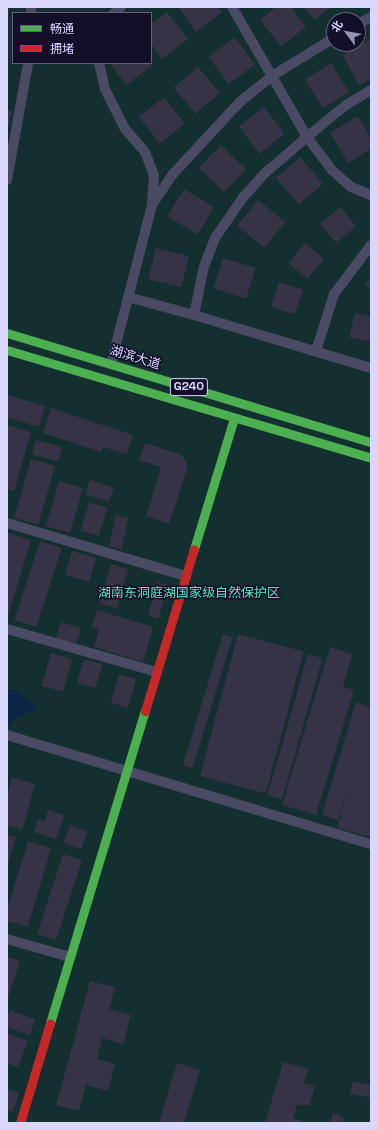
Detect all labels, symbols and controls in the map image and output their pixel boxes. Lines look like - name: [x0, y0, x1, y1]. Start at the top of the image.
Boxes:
- legend: [12, 12, 152, 64]
- north arrow: [326, 12, 366, 52]
- text: 北: [328, 18, 346, 35]
- text: 畅通: [50, 21, 74, 37]
- text: 拥堵: [50, 41, 74, 57]
- street label: 湖滨大道: [108, 343, 162, 373]
- road number: G240: [169, 377, 209, 397]
- park label: 湖南东洞庭湖国家级自然保护区: [98, 585, 280, 601]

